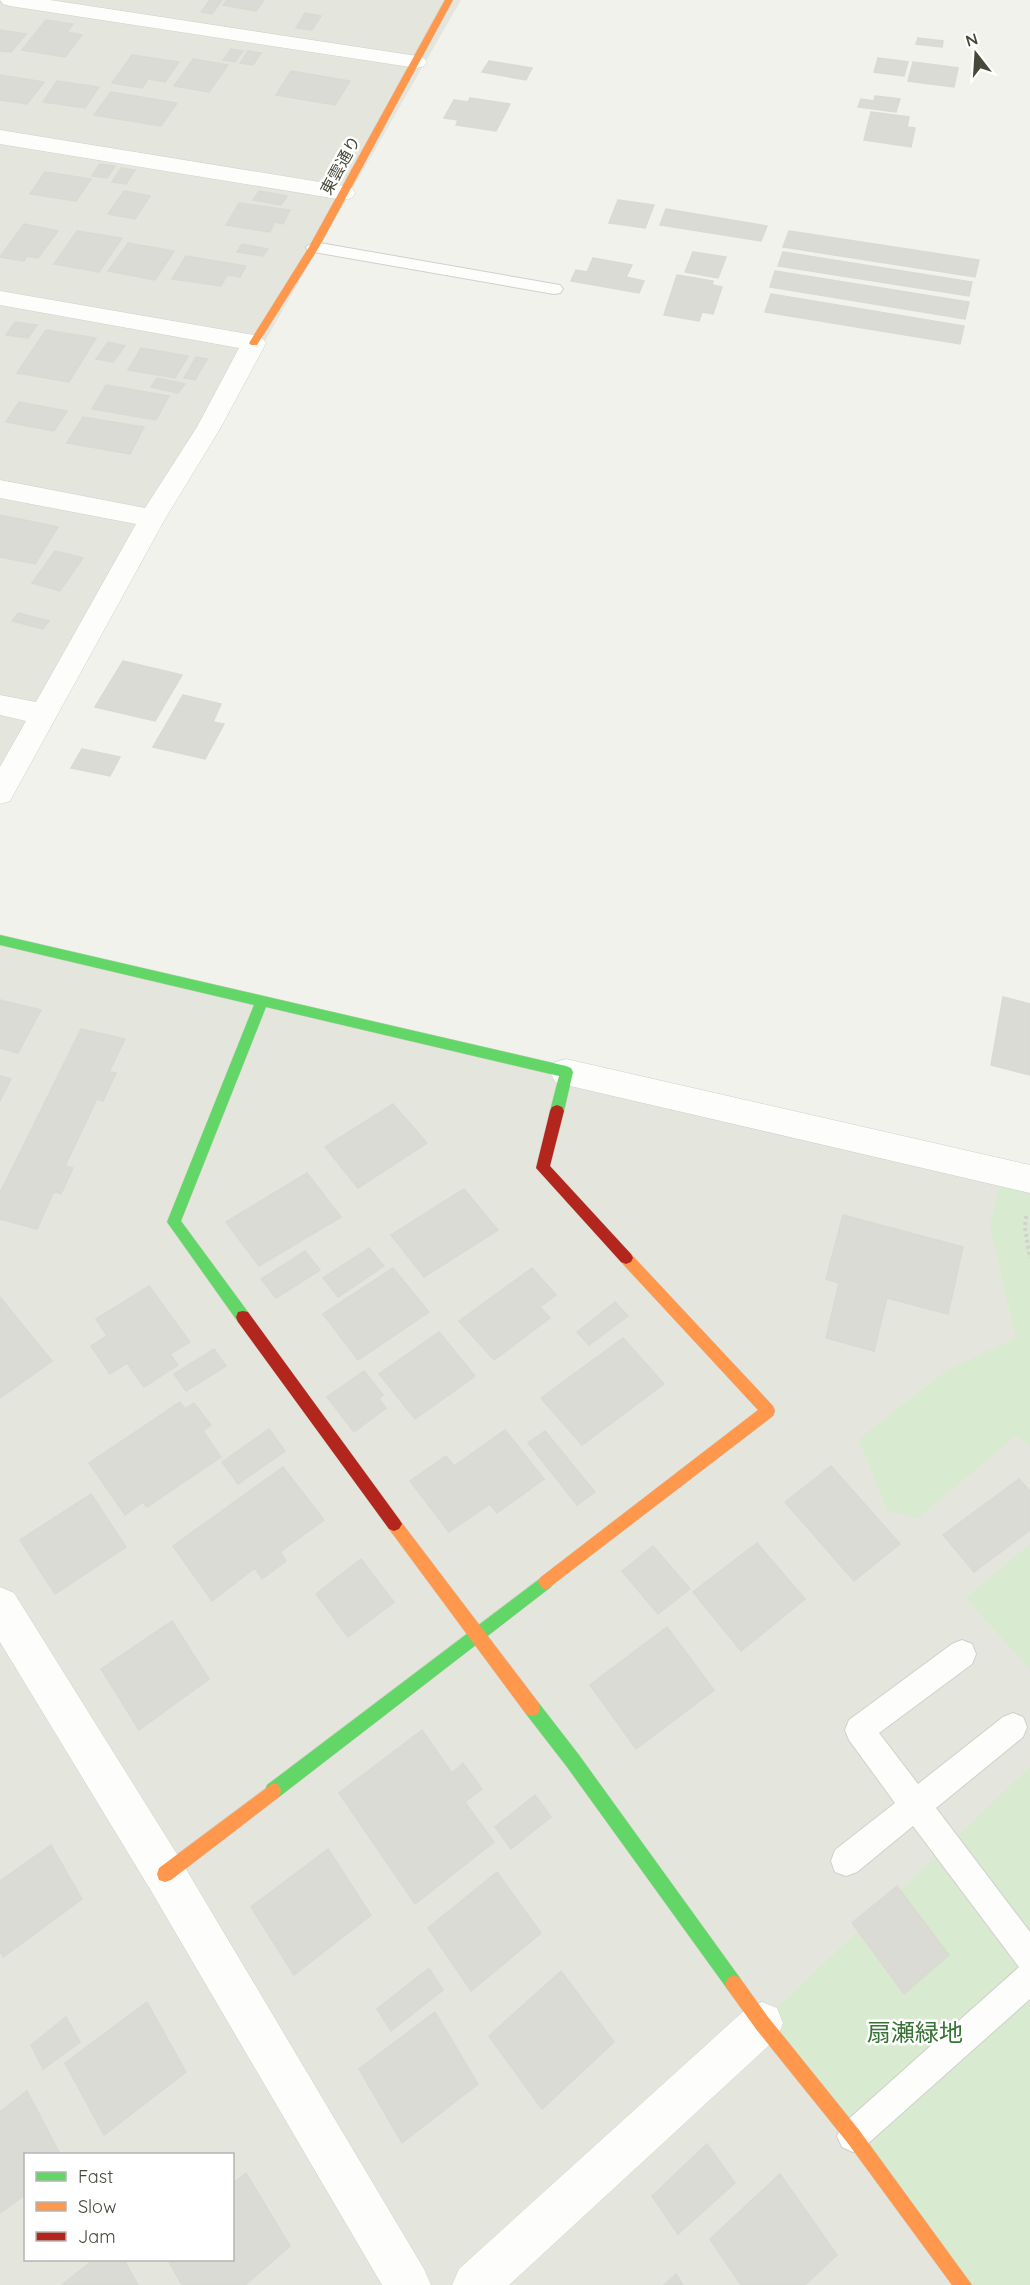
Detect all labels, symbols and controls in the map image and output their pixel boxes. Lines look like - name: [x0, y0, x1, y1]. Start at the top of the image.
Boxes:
- north arrow: [946, 24, 1006, 84]
- text: N: [963, 28, 980, 51]
- street label: 東雲通り: [316, 132, 364, 198]
- park label: 扇瀬緑地: [867, 2017, 963, 2047]
- legend: [24, 2153, 234, 2261]
- text: Fast: [78, 2165, 113, 2188]
- text: Slow: [78, 2195, 116, 2218]
- text: Jam: [78, 2225, 116, 2248]

